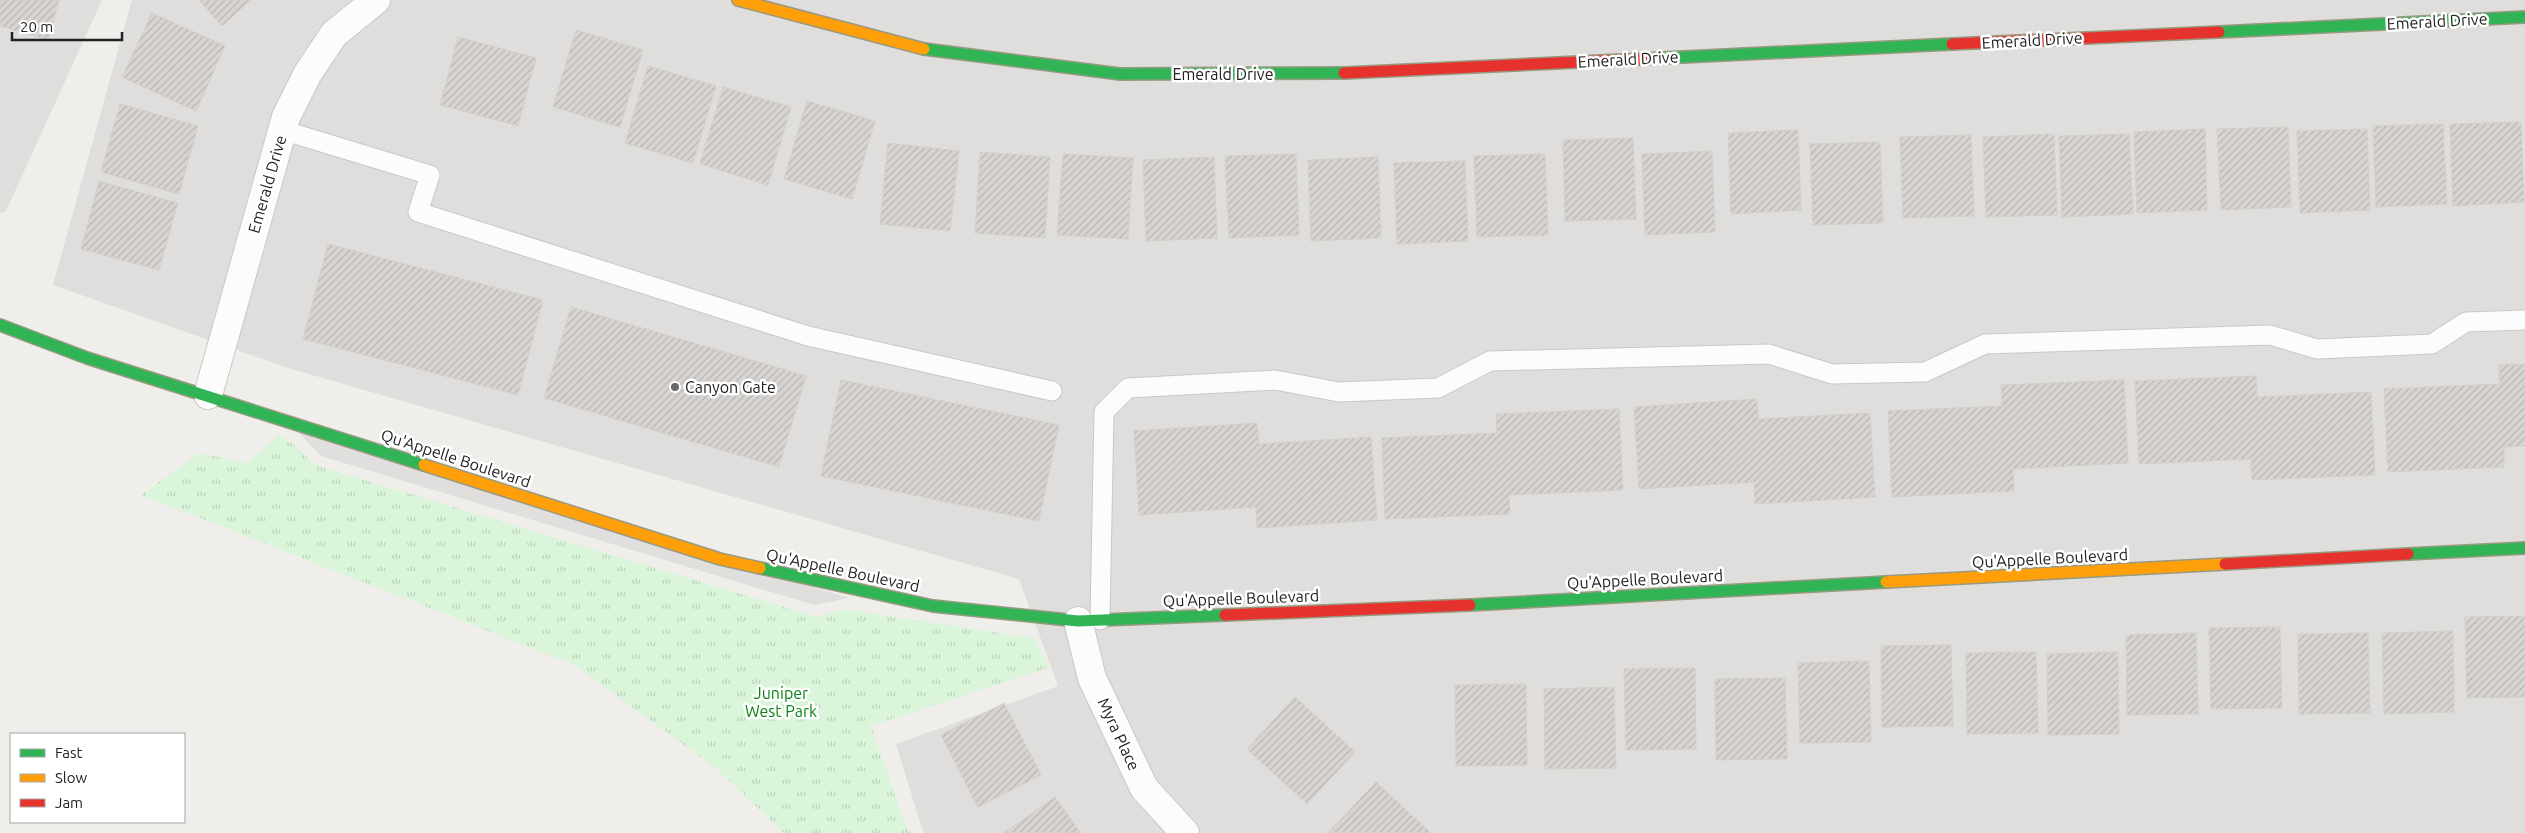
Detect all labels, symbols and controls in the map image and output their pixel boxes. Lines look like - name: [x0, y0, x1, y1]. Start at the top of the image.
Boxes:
- street label: Emerald Drive: [2386, 9, 2488, 33]
- scale bar: [12, 10, 122, 42]
- text: 20 m: [20, 18, 53, 35]
- street label: Emerald Drive: [1981, 28, 2083, 52]
- street label: Emerald Drive: [1577, 47, 1679, 71]
- street label: Emerald Drive: [1173, 65, 1273, 83]
- street label: Emerald Drive: [244, 133, 290, 235]
- place label: Canyon Gate: [685, 378, 776, 396]
- marker: Canyon Gate: [669, 381, 681, 393]
- street label: Qu'Appelle Boulevard: [379, 425, 533, 491]
- street label: Qu'Appelle Boulevard: [765, 545, 921, 595]
- street label: Qu'Appelle Boulevard: [1971, 545, 2129, 571]
- street label: Qu'Appelle Boulevard: [1566, 566, 1724, 592]
- street label: Qu'Appelle Boulevard: [1163, 586, 1319, 610]
- park label: Juniper West Park: [745, 684, 817, 720]
- street label: Myra Place: [1094, 695, 1144, 773]
- legend: [10, 733, 185, 823]
- text: Fast: [55, 744, 83, 761]
- text: Slow: [55, 769, 88, 786]
- text: Jam: [55, 794, 83, 811]

